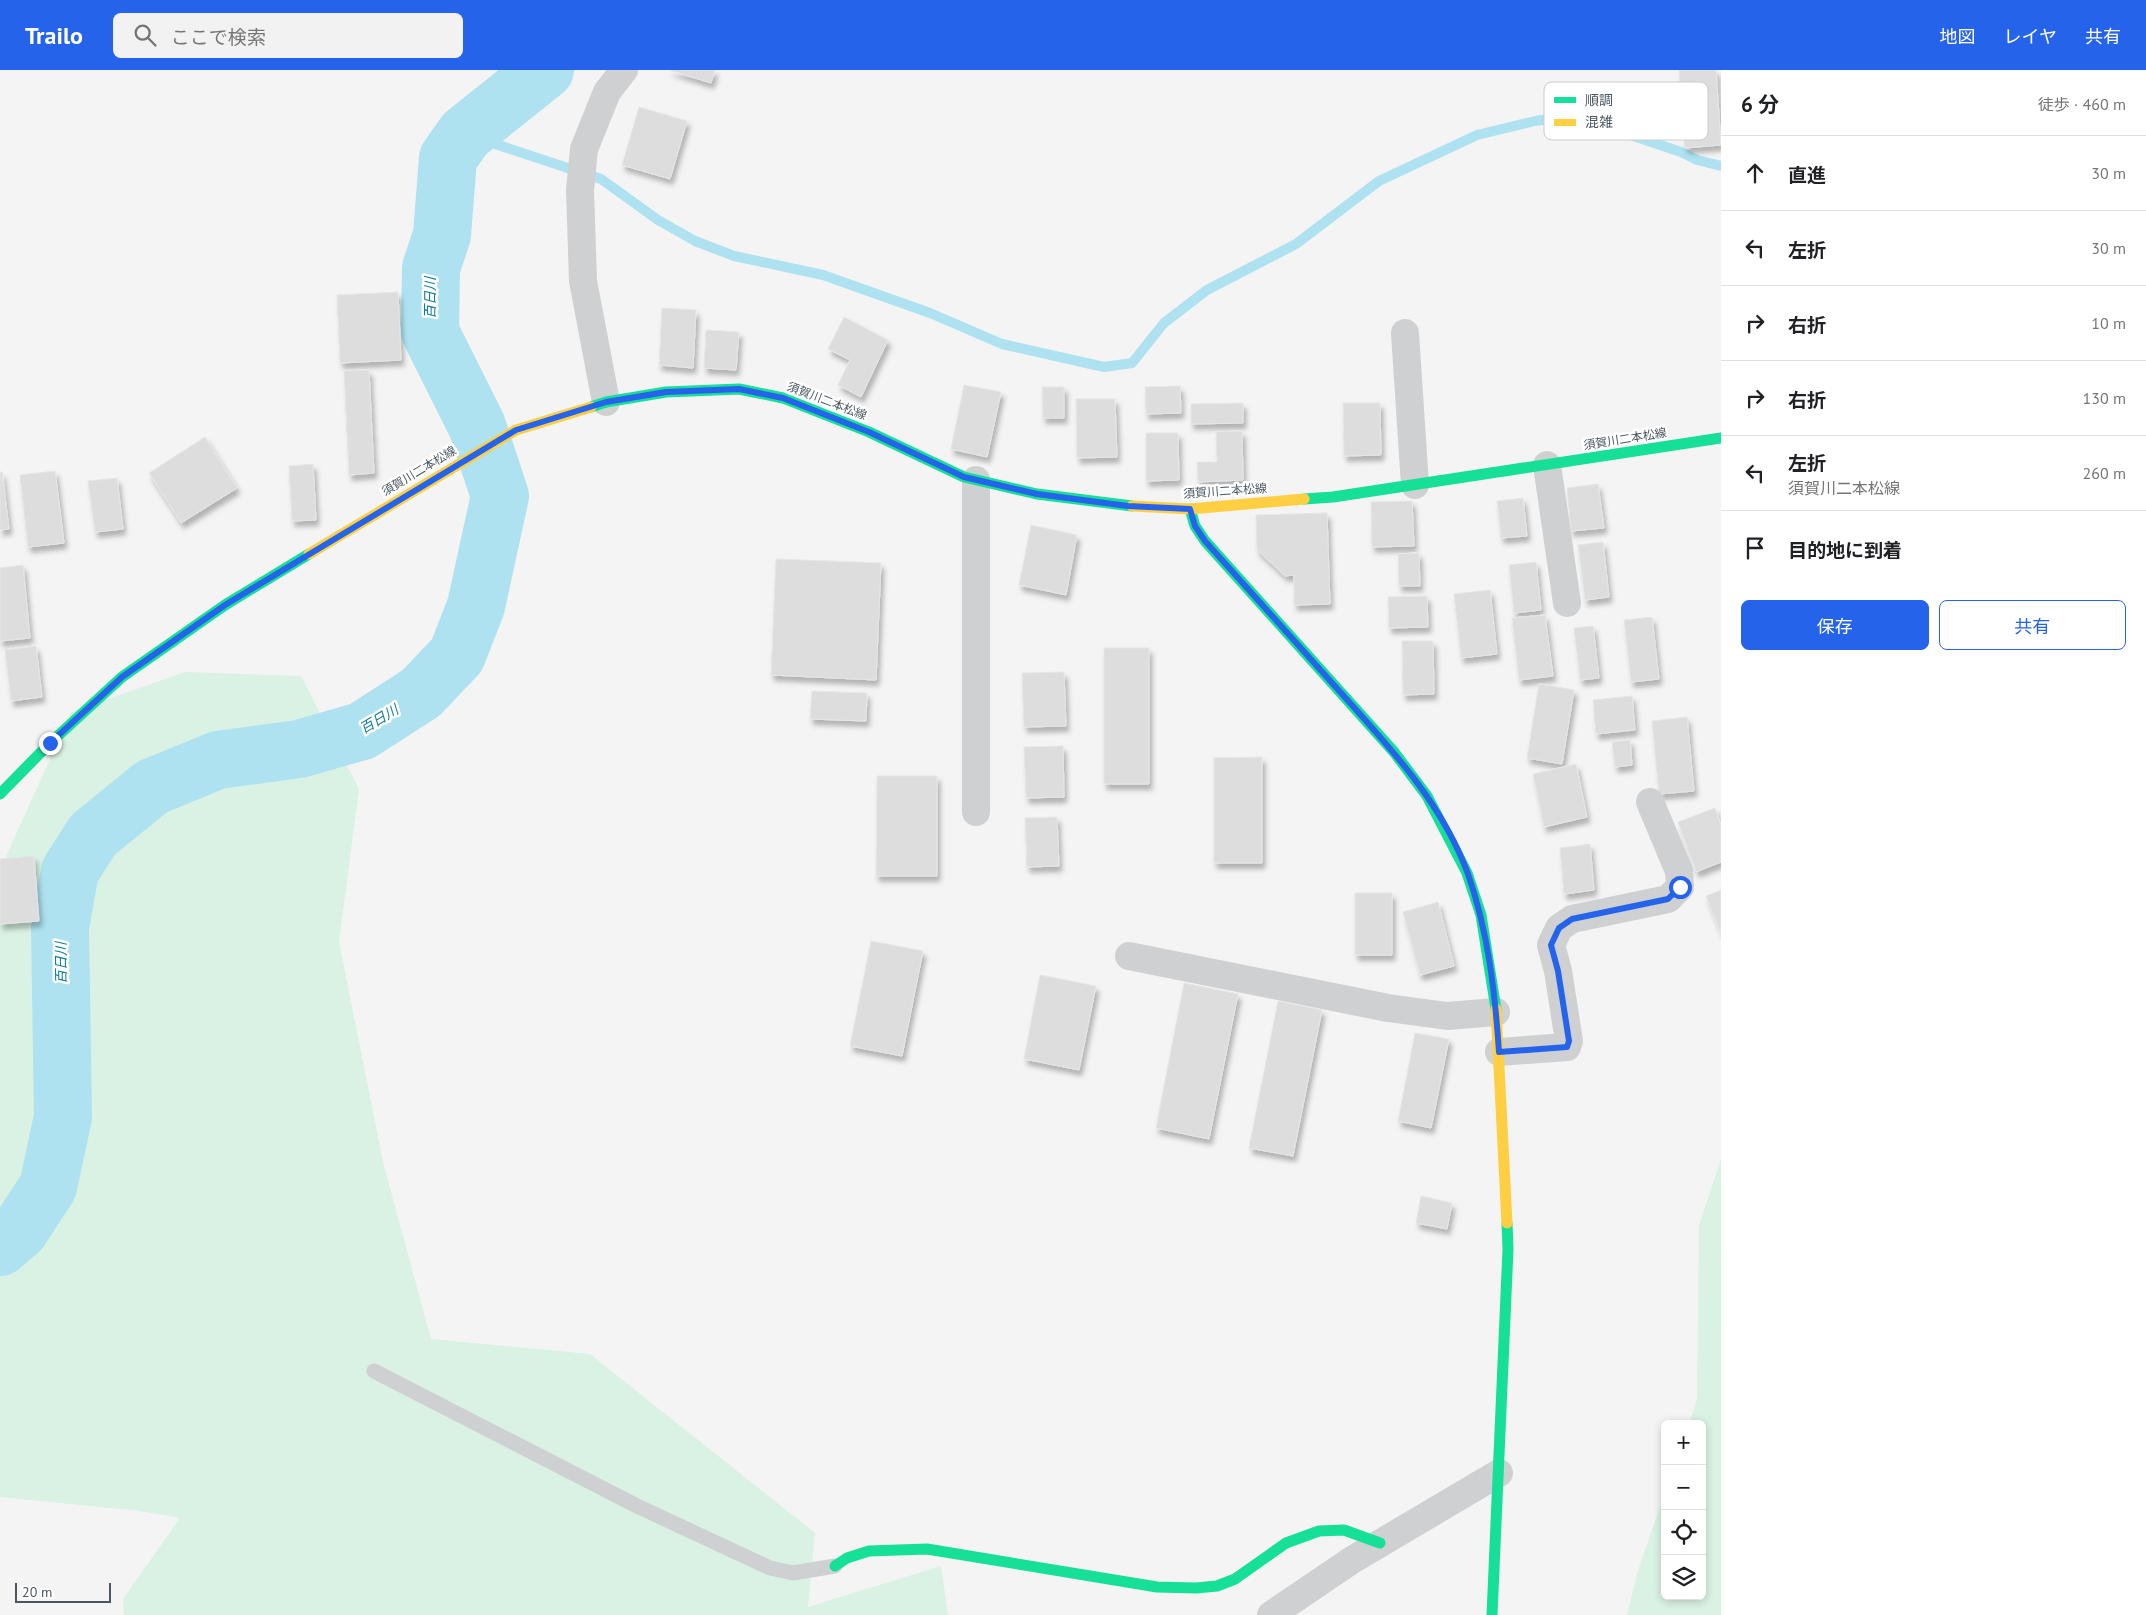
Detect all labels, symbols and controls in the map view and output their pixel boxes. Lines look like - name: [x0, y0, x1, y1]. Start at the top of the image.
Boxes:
- search box: [113, 13, 463, 58]
- text: Trailo: [25, 20, 83, 51]
- icon: search: [131, 21, 159, 49]
- text: ここで検索: [171, 25, 266, 49]
- text: 地図: [1940, 25, 1976, 48]
- text: レイヤ: [2004, 25, 2057, 48]
- text: 共有: [2085, 25, 2121, 48]
- legend: [1544, 82, 1708, 140]
- text: 順調: [1585, 91, 1613, 109]
- text: 6 分: [1741, 91, 1779, 118]
- text: 徒歩 · 460 m: [2038, 94, 2126, 114]
- text: 混雑: [1585, 113, 1613, 131]
- icon: ahead: [1741, 159, 1769, 187]
- text: 直進: [1788, 163, 1826, 187]
- text: 30 m: [2091, 163, 2126, 183]
- icon: left: [1741, 234, 1769, 262]
- text: 左折: [1788, 238, 1826, 262]
- text: 30 m: [2091, 238, 2126, 258]
- water label: 百日川: [421, 275, 439, 319]
- icon: right: [1741, 309, 1769, 337]
- text: 右折: [1788, 313, 1826, 337]
- text: 10 m: [2091, 313, 2126, 333]
- street label: 須賀川二本松線: [785, 378, 869, 423]
- icon: right: [1741, 384, 1769, 412]
- text: 右折: [1788, 388, 1826, 412]
- text: 130 m: [2083, 388, 2126, 408]
- street label: 須賀川二本松線: [1582, 425, 1668, 452]
- street label: 須賀川二本松線: [379, 443, 459, 499]
- text: 左折: [1788, 451, 1826, 475]
- icon: left: [1741, 459, 1769, 487]
- text: 260 m: [2083, 463, 2126, 483]
- text: 須賀川二本松線: [1788, 478, 1900, 498]
- street label: 須賀川二本松線: [1183, 480, 1267, 501]
- icon: arrive: [1741, 534, 1769, 562]
- text: 目的地に到着: [1788, 538, 1902, 562]
- button: 保存: [1741, 600, 1929, 650]
- button: 共有: [1939, 600, 2126, 650]
- water label: 百日川: [356, 699, 403, 738]
- route end: [39, 732, 62, 755]
- route start: [1669, 876, 1692, 899]
- water label: 百日川: [52, 940, 70, 984]
- map controls: [1661, 1420, 1706, 1600]
- button: +: [1661, 1420, 1706, 1465]
- button: −: [1661, 1465, 1706, 1510]
- button: locate: [1661, 1510, 1706, 1555]
- button: layers: [1661, 1555, 1706, 1600]
- scale bar: [15, 1580, 111, 1603]
- text: 20 m: [22, 1583, 52, 1601]

